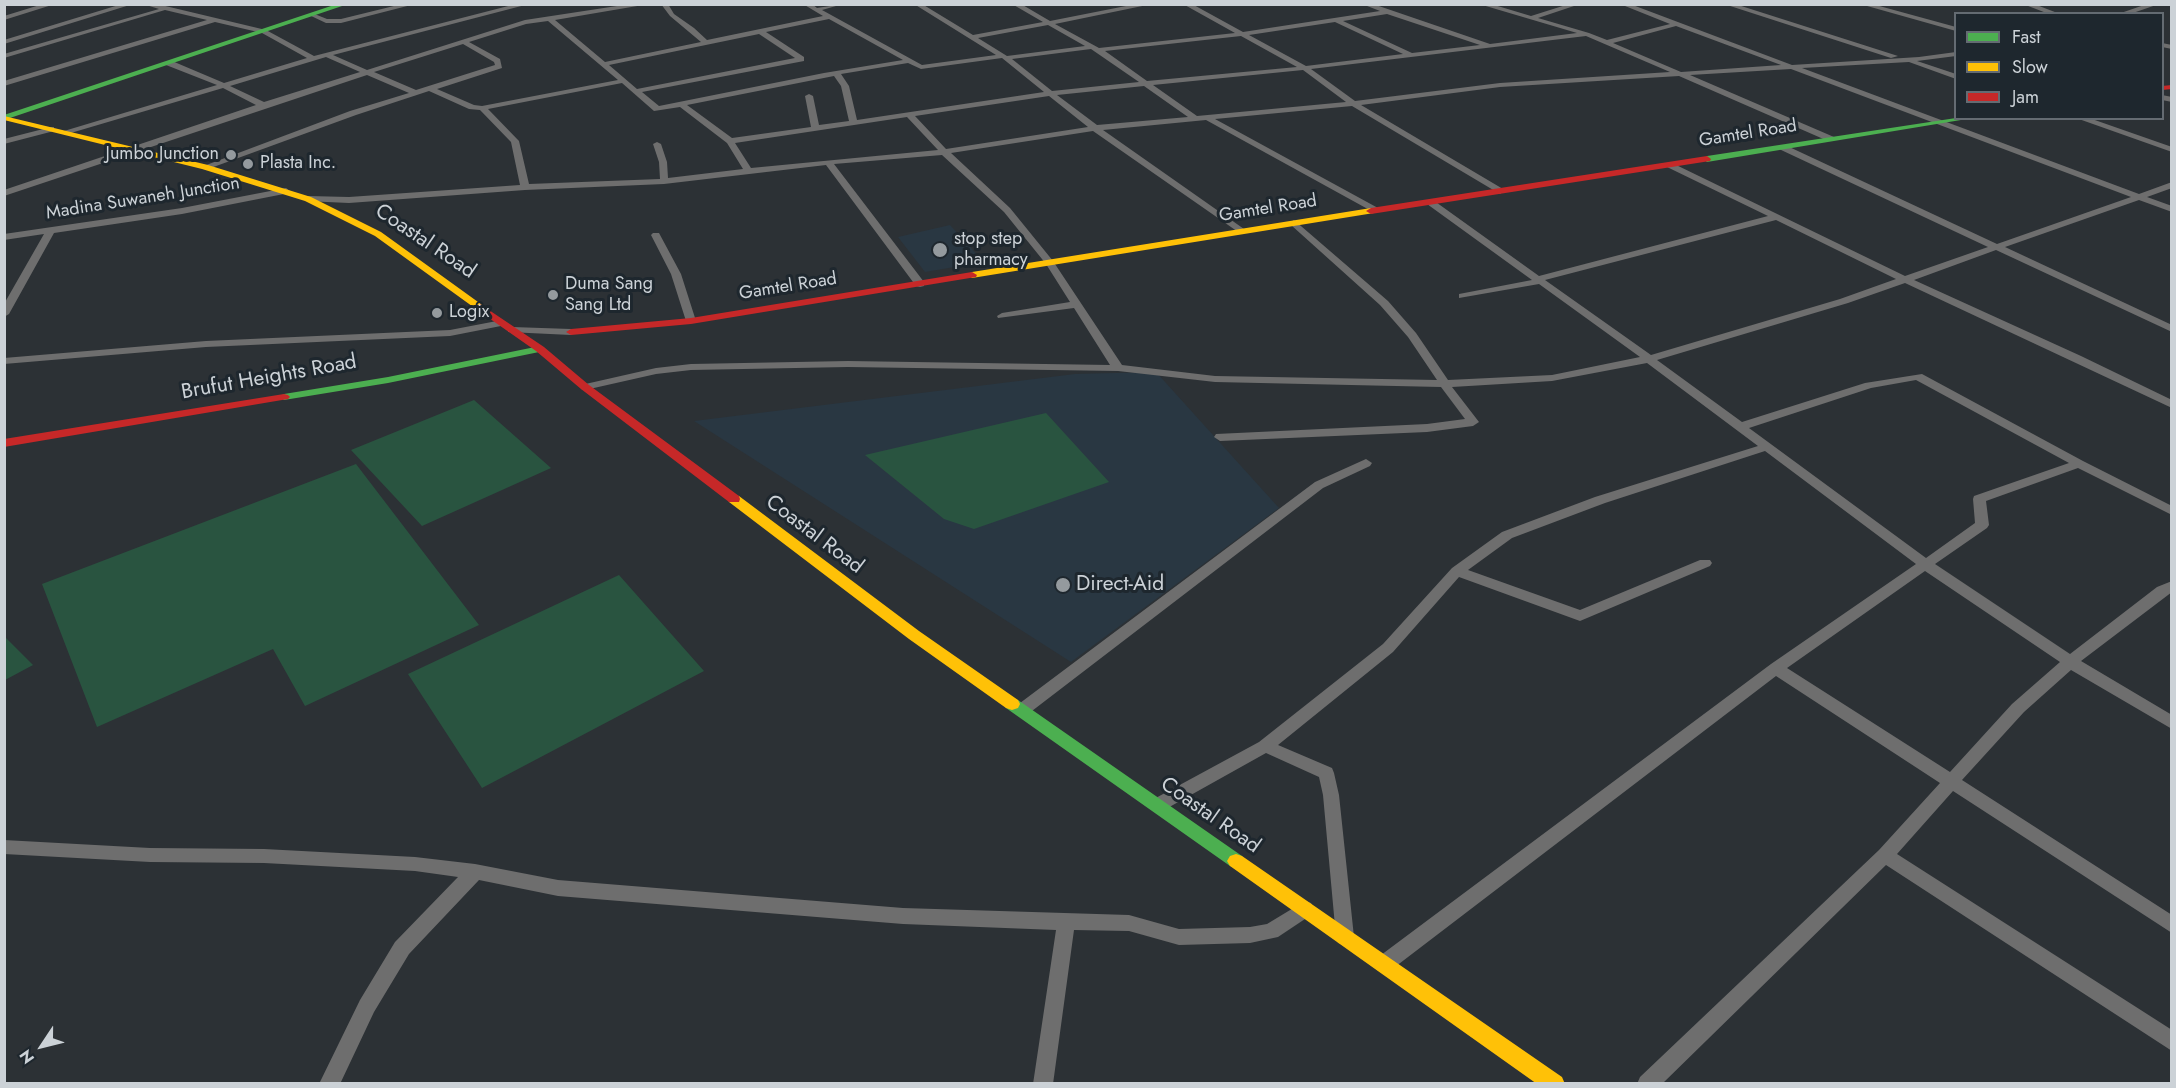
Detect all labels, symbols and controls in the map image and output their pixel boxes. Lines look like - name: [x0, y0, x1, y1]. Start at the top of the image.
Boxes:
- legend: [1954, 12, 2164, 120]
- text: Fast: [2012, 24, 2041, 50]
- text: Slow: [2012, 54, 2048, 80]
- text: Jam: [2012, 84, 2039, 110]
- street label: Gamtel Road: [1698, 116, 1798, 152]
- place label: Jumbo Junction: [106, 144, 219, 166]
- marker: Jumbo Junction: [224, 148, 238, 162]
- place label: Plasta Inc.: [260, 153, 336, 175]
- marker: Plasta Inc.: [241, 157, 255, 171]
- street label: Madina Suwaneh Junction: [45, 173, 241, 225]
- street label: Gamtel Road: [1218, 191, 1318, 227]
- street label: Coastal Road: [370, 199, 480, 285]
- place label: stop step pharmacy: [954, 229, 1028, 272]
- marker: stop step pharmacy: [931, 241, 949, 259]
- street label: Gamtel Road: [738, 269, 838, 305]
- place label: Duma Sang Sang Ltd: [565, 274, 653, 316]
- marker: Duma Sang Sang Ltd: [546, 288, 560, 302]
- place label: Logix: [449, 302, 489, 324]
- marker: Logix: [430, 306, 444, 320]
- street label: Brufut Heights Road: [179, 350, 359, 406]
- street label: Coastal Road: [760, 490, 868, 580]
- place label: Direct-Aid: [1076, 572, 1164, 598]
- marker: Direct-Aid: [1054, 576, 1072, 594]
- street label: Coastal Road: [1155, 772, 1265, 860]
- north arrow: [12, 1016, 72, 1076]
- text: N: [14, 1045, 40, 1068]

